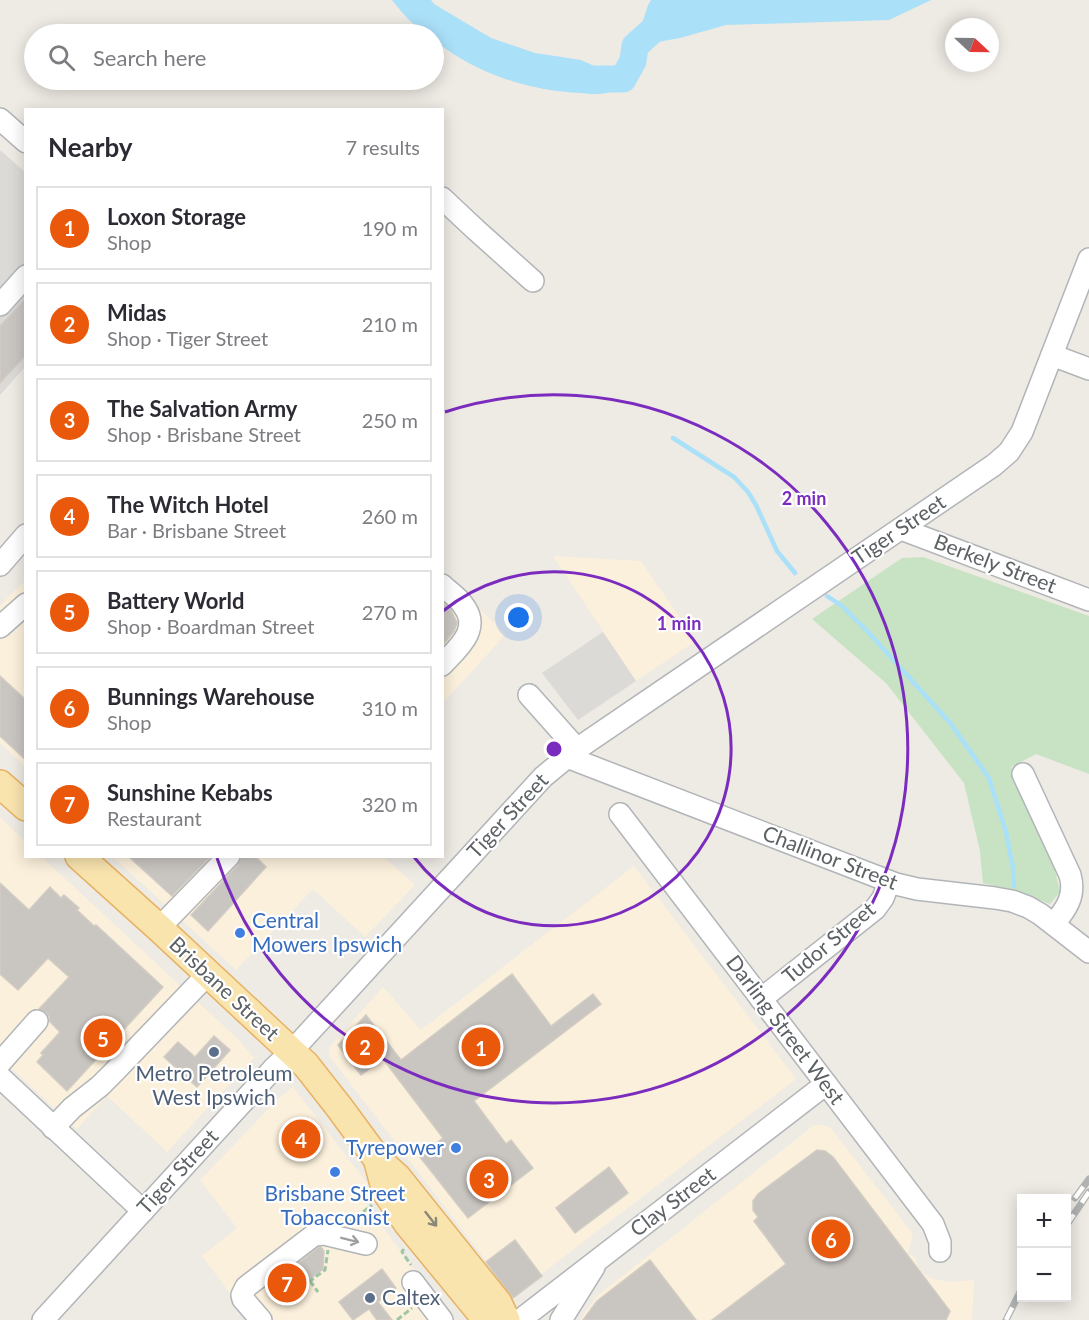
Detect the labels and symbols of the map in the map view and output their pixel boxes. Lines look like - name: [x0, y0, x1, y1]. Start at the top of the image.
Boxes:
- north arrow: [945, 18, 999, 72]
- text: 2 min: [782, 487, 826, 509]
- street label: Tiger Street: [847, 488, 950, 569]
- street label: Berkely Street: [931, 528, 1061, 598]
- your location: [504, 603, 533, 632]
- text: 1 min: [657, 612, 701, 634]
- centre of rings: [544, 739, 564, 759]
- street label: Tiger Street: [461, 767, 553, 863]
- street label: Challinor Street: [759, 819, 902, 894]
- street label: Tudor Street: [777, 896, 880, 988]
- place label: Central Mowers Ipswich: [252, 907, 402, 956]
- marker: Central Mowers Ipswich: [233, 926, 247, 940]
- street label: Brisbane Street: [165, 931, 285, 1045]
- street label: Darling Street West: [722, 950, 851, 1109]
- pin: 5: [84, 1016, 122, 1060]
- pin: 2: [346, 1024, 385, 1068]
- pin: 1: [462, 1024, 500, 1070]
- marker: Metro Petroleum West Ipswich: [207, 1045, 221, 1059]
- place label: Metro Petroleum West Ipswich: [136, 1060, 292, 1109]
- pin: 4: [282, 1116, 320, 1162]
- street label: Tiger Street: [131, 1123, 223, 1219]
- place label: Tyrepower: [346, 1134, 444, 1159]
- marker: Tyrepower: [449, 1141, 463, 1155]
- pin: 3: [470, 1156, 508, 1202]
- street label: Clay Street: [625, 1160, 720, 1241]
- marker: Brisbane Street Tobacconist: [328, 1165, 342, 1179]
- place label: Brisbane Street Tobacconist: [265, 1180, 406, 1229]
- one-way arrow: [424, 1211, 437, 1227]
- pin: 6: [812, 1216, 850, 1262]
- one-way arrow: [340, 1235, 359, 1247]
- pin: 7: [268, 1260, 306, 1306]
- place label: Caltex: [382, 1284, 441, 1309]
- marker: Caltex: [363, 1291, 377, 1305]

